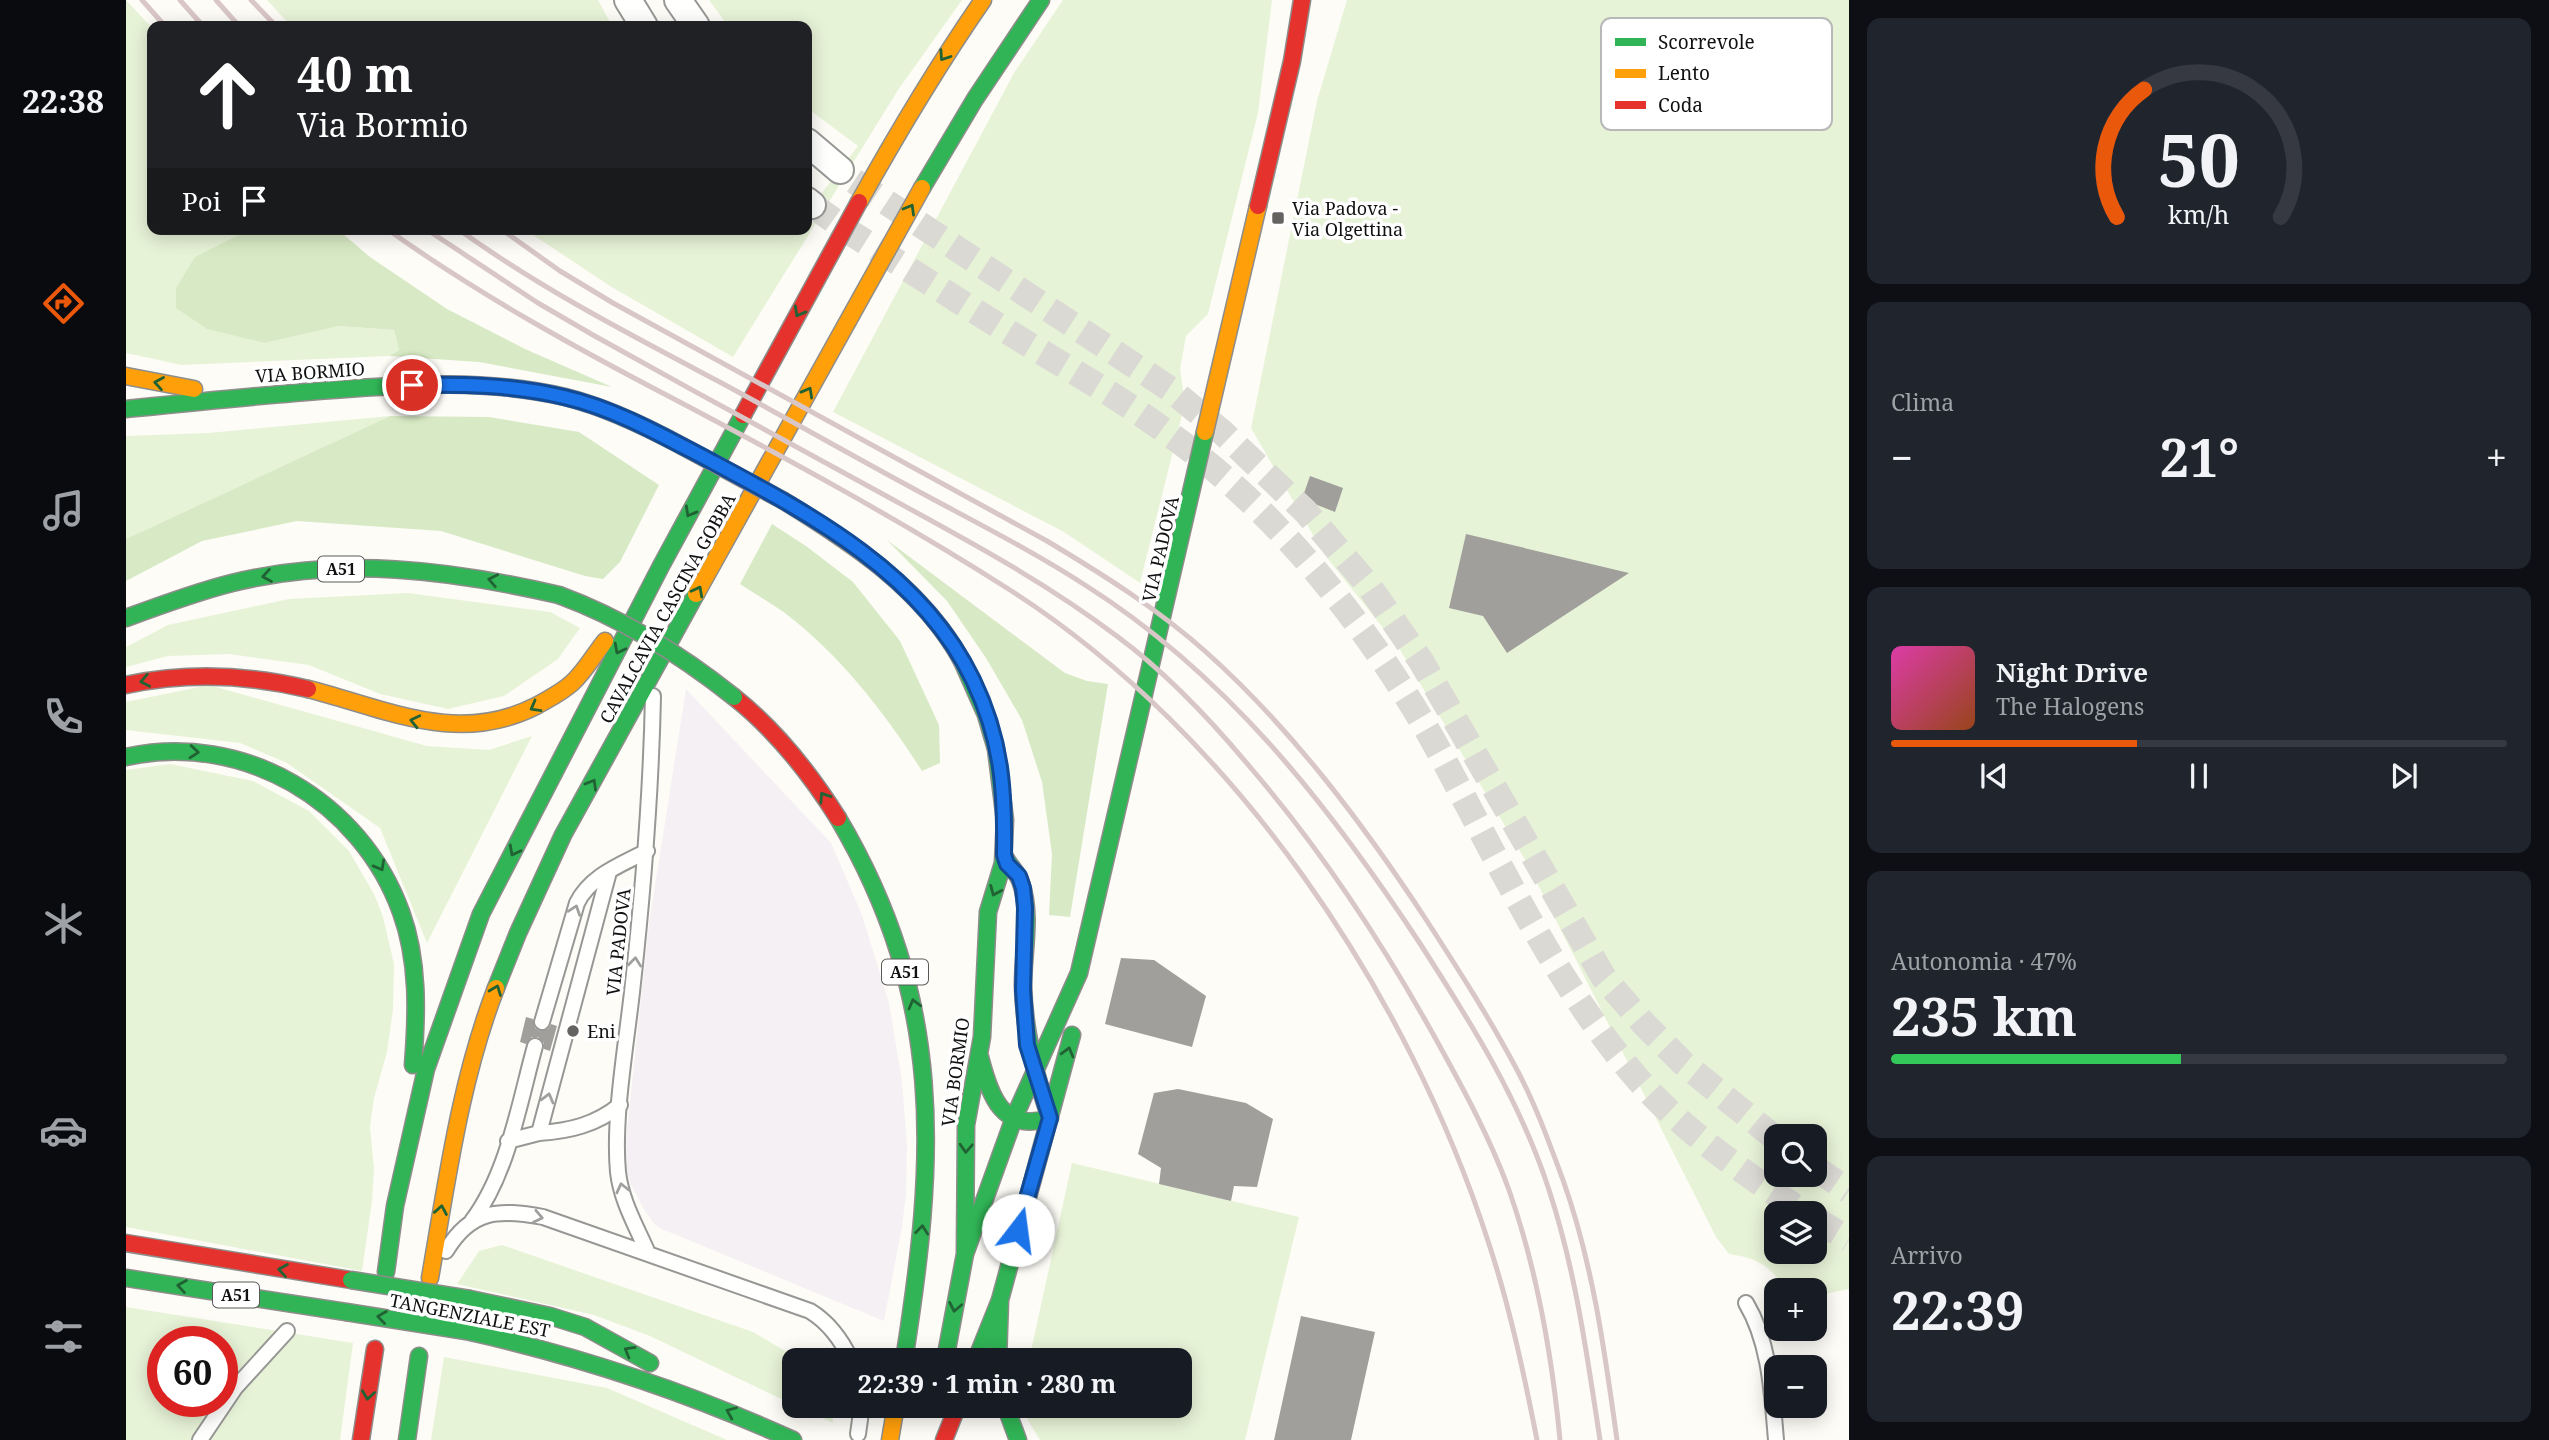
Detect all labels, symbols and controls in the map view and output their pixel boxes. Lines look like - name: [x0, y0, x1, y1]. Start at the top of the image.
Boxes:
- legend: [1601, 18, 1832, 130]
- text: Scorrevole: [1658, 29, 1755, 55]
- text: 40 m: [297, 40, 413, 106]
- one-way arrow: [940, 48, 953, 61]
- icon: ahead: [182, 49, 273, 140]
- text: Lento: [1658, 60, 1710, 86]
- text: 22:38: [22, 79, 104, 122]
- text: Coda: [1658, 92, 1703, 118]
- text: Via Bormio: [297, 103, 469, 146]
- text: 50: [2158, 110, 2240, 209]
- icon: arrive: [235, 182, 273, 220]
- text: Poi: [182, 183, 221, 219]
- place label: Via Padova - Via Olgettina: [1292, 196, 1403, 241]
- text: km/h: [2168, 197, 2230, 231]
- one-way arrow: [902, 204, 915, 217]
- marker: Via Padova - Via Olgettina: [1270, 210, 1286, 226]
- icon: directions: [39, 279, 88, 328]
- one-way arrow: [794, 305, 807, 318]
- pin: [382, 355, 442, 415]
- street label: VIA BORMIO: [254, 356, 366, 388]
- icon: arrive: [393, 366, 431, 404]
- one-way arrow: [153, 376, 165, 391]
- text: Clima: [1891, 386, 1954, 418]
- one-way arrow: [800, 387, 813, 399]
- text: 21°: [2160, 421, 2239, 492]
- text: −: [1891, 431, 1913, 483]
- text: +: [2486, 431, 2507, 483]
- icon: music: [39, 486, 88, 535]
- street label: CAVALCAVIA CASCINA GOBBA: [594, 488, 741, 727]
- street label: VIA PADOVA: [1136, 493, 1184, 604]
- one-way arrow: [685, 505, 698, 517]
- road number: A51: [318, 556, 364, 582]
- one-way arrow: [261, 568, 273, 583]
- one-way arrow: [487, 573, 499, 588]
- one-way arrow: [690, 586, 703, 598]
- one-way arrow: [613, 642, 627, 654]
- text: Night Drive: [1996, 654, 2148, 690]
- one-way arrow: [139, 673, 151, 688]
- text: The Halogens: [1996, 690, 2144, 722]
- icon: phone: [39, 692, 88, 741]
- one-way arrow: [529, 699, 542, 712]
- one-way arrow: [409, 714, 421, 729]
- one-way arrow: [188, 744, 199, 759]
- icon: previous: [1975, 757, 2013, 795]
- icon: pause: [2180, 757, 2218, 795]
- icon: next: [2385, 757, 2423, 795]
- one-way arrow: [584, 779, 597, 791]
- one-way arrow: [820, 792, 832, 805]
- one-way arrow: [509, 844, 523, 856]
- one-way arrow: [372, 859, 385, 871]
- one-way arrow: [989, 884, 1003, 896]
- street label: VIA PADOVA: [600, 887, 636, 997]
- icon: climate: [39, 899, 88, 948]
- one-way arrow: [567, 904, 582, 916]
- text: Autonomia · 47%: [1891, 945, 2077, 977]
- one-way arrow: [628, 956, 643, 968]
- road number: A51: [882, 960, 928, 984]
- text: 235 km: [1891, 980, 2077, 1051]
- one-way arrow: [487, 984, 501, 996]
- one-way arrow: [908, 998, 922, 1010]
- street label: VIA BORMIO: [935, 1016, 975, 1128]
- place label: Eni: [587, 1019, 616, 1043]
- marker: Eni: [565, 1023, 581, 1039]
- one-way arrow: [1059, 1046, 1074, 1058]
- one-way arrow: [540, 1092, 555, 1104]
- icon: car: [39, 1106, 88, 1155]
- map controls: [1764, 1124, 1827, 1418]
- button: search: [1764, 1124, 1827, 1187]
- one-way arrow: [958, 1143, 973, 1154]
- one-way arrow: [616, 1182, 630, 1194]
- position arrow: [981, 1193, 1055, 1267]
- button: layers: [1764, 1201, 1827, 1264]
- one-way arrow: [433, 1204, 448, 1216]
- one-way arrow: [532, 1208, 544, 1223]
- one-way arrow: [914, 1224, 929, 1235]
- text: Arrivo: [1891, 1239, 1963, 1271]
- one-way arrow: [277, 1263, 289, 1278]
- text: 22:39: [1891, 1274, 2024, 1345]
- button: +: [1764, 1278, 1827, 1341]
- one-way arrow: [176, 1279, 188, 1294]
- road number: A51: [213, 1282, 259, 1308]
- street label: TANGENZIALE EST: [388, 1288, 552, 1342]
- one-way arrow: [948, 1301, 963, 1313]
- one-way arrow: [376, 1310, 388, 1325]
- icon: filters: [39, 1312, 88, 1361]
- speed limit sign: 60: [147, 1326, 238, 1417]
- one-way arrow: [623, 1346, 636, 1359]
- button: −: [1764, 1355, 1827, 1418]
- text: 22:39 · 1 min · 280 m: [857, 1365, 1117, 1401]
- one-way arrow: [361, 1389, 376, 1400]
- one-way arrow: [725, 1406, 737, 1420]

